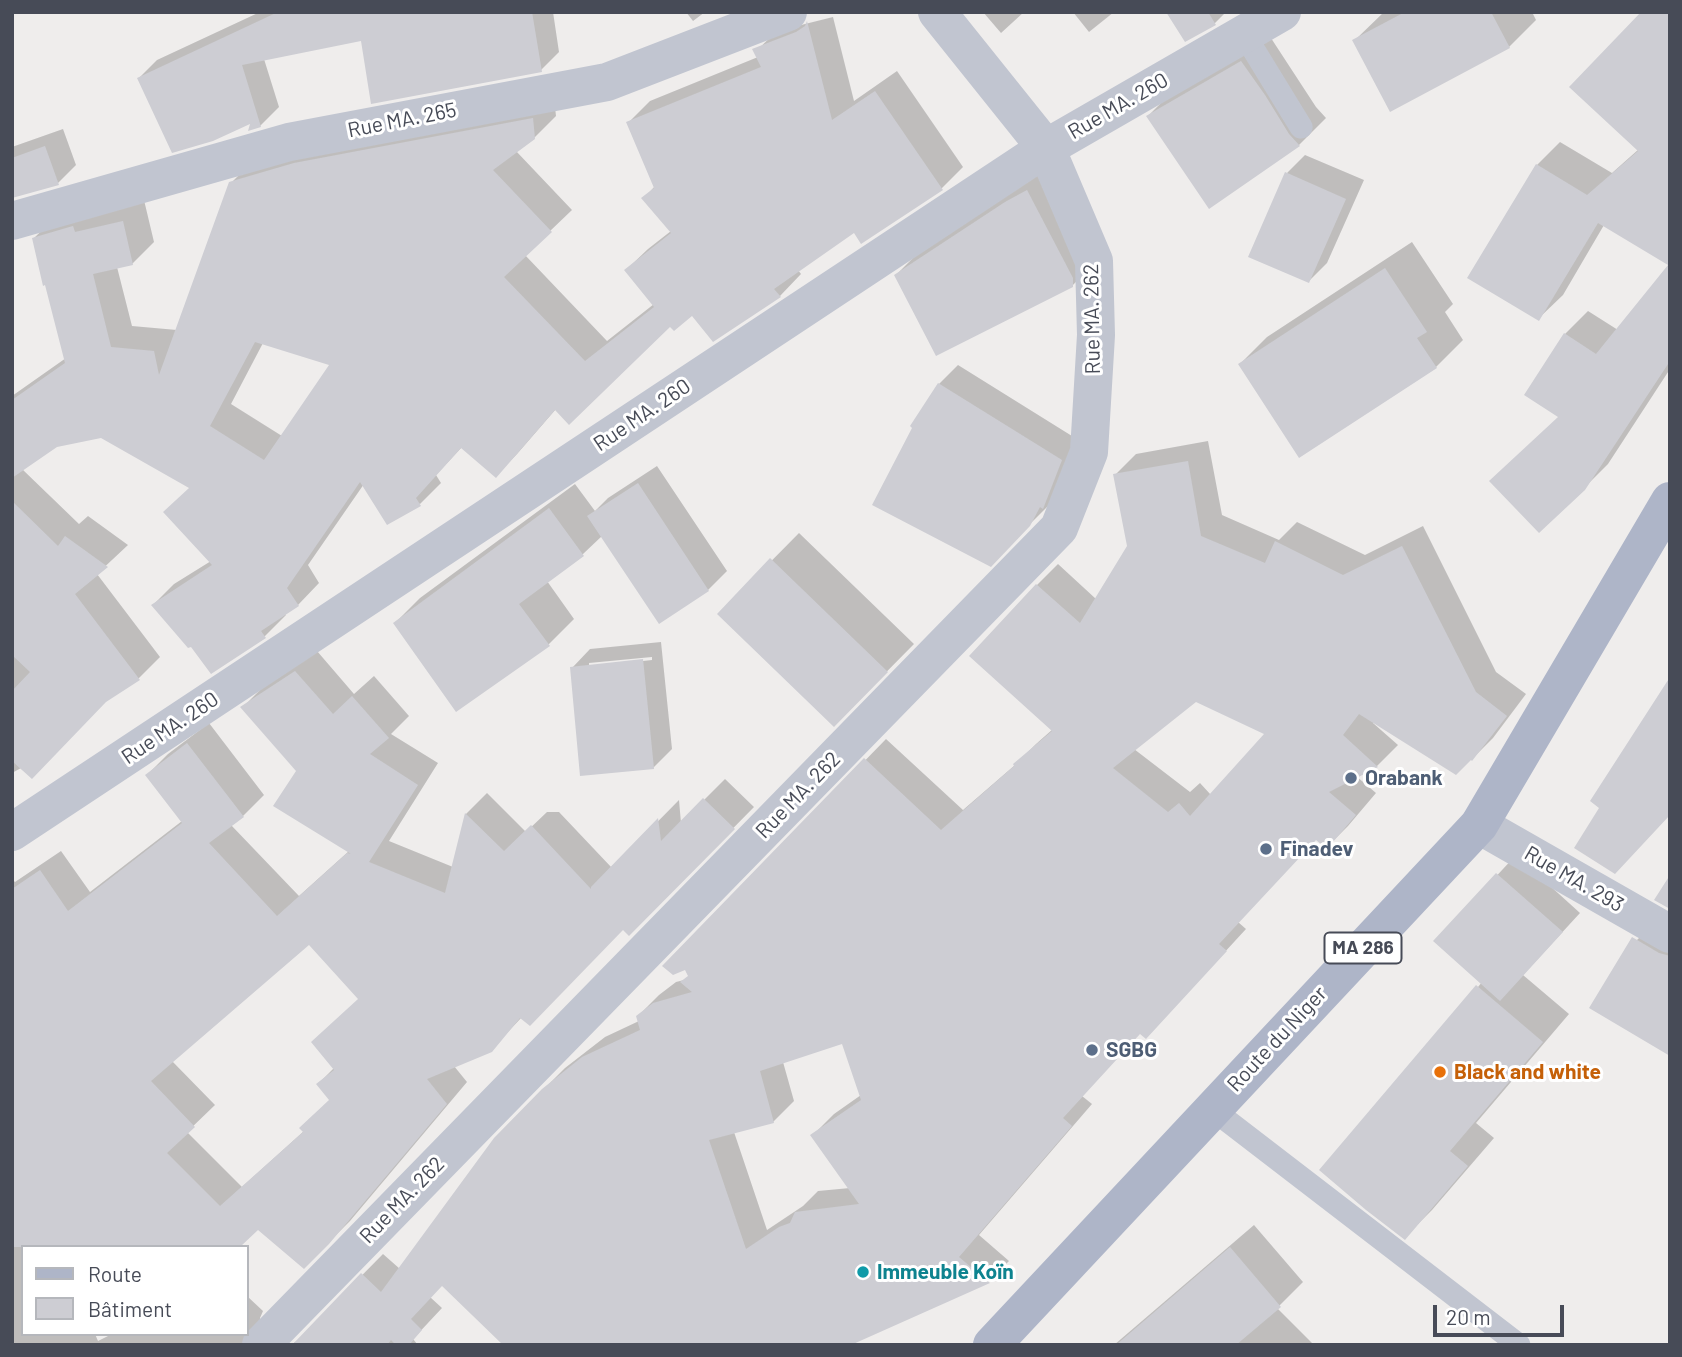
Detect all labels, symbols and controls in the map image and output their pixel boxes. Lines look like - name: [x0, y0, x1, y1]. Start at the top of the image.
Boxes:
- street label: Rue MA. 260: [1064, 67, 1172, 145]
- street label: Rue MA. 265: [346, 97, 458, 143]
- street label: Rue MA. 262: [1078, 263, 1106, 375]
- street label: Rue MA. 260: [589, 373, 695, 457]
- street label: Rue MA. 260: [117, 686, 223, 770]
- street label: Rue MA. 262: [751, 746, 845, 844]
- place label: Orabank: [1365, 765, 1443, 791]
- marker: Orabank: [1343, 770, 1359, 786]
- place label: Finadev: [1280, 836, 1353, 862]
- marker: Finadev: [1258, 841, 1274, 857]
- street label: Rue MA. 293: [1520, 841, 1628, 917]
- road number: MA 286: [1324, 932, 1402, 964]
- street label: Route du Niger: [1222, 981, 1332, 1097]
- place label: SGBG: [1106, 1037, 1157, 1063]
- marker: SGBG: [1084, 1042, 1100, 1058]
- place label: Black and white: [1454, 1059, 1601, 1085]
- marker: Black and white: [1432, 1064, 1448, 1080]
- street label: Rue MA. 262: [355, 1151, 449, 1249]
- legend: [21, 1245, 248, 1336]
- place label: Immeuble Koïn: [877, 1259, 1014, 1285]
- text: Route: [88, 1261, 142, 1286]
- marker: Immeuble Koïn: [855, 1264, 871, 1280]
- scale bar: [1437, 1290, 1568, 1334]
- text: Bâtiment: [88, 1296, 172, 1321]
- text: 20 m: [1446, 1304, 1491, 1329]

